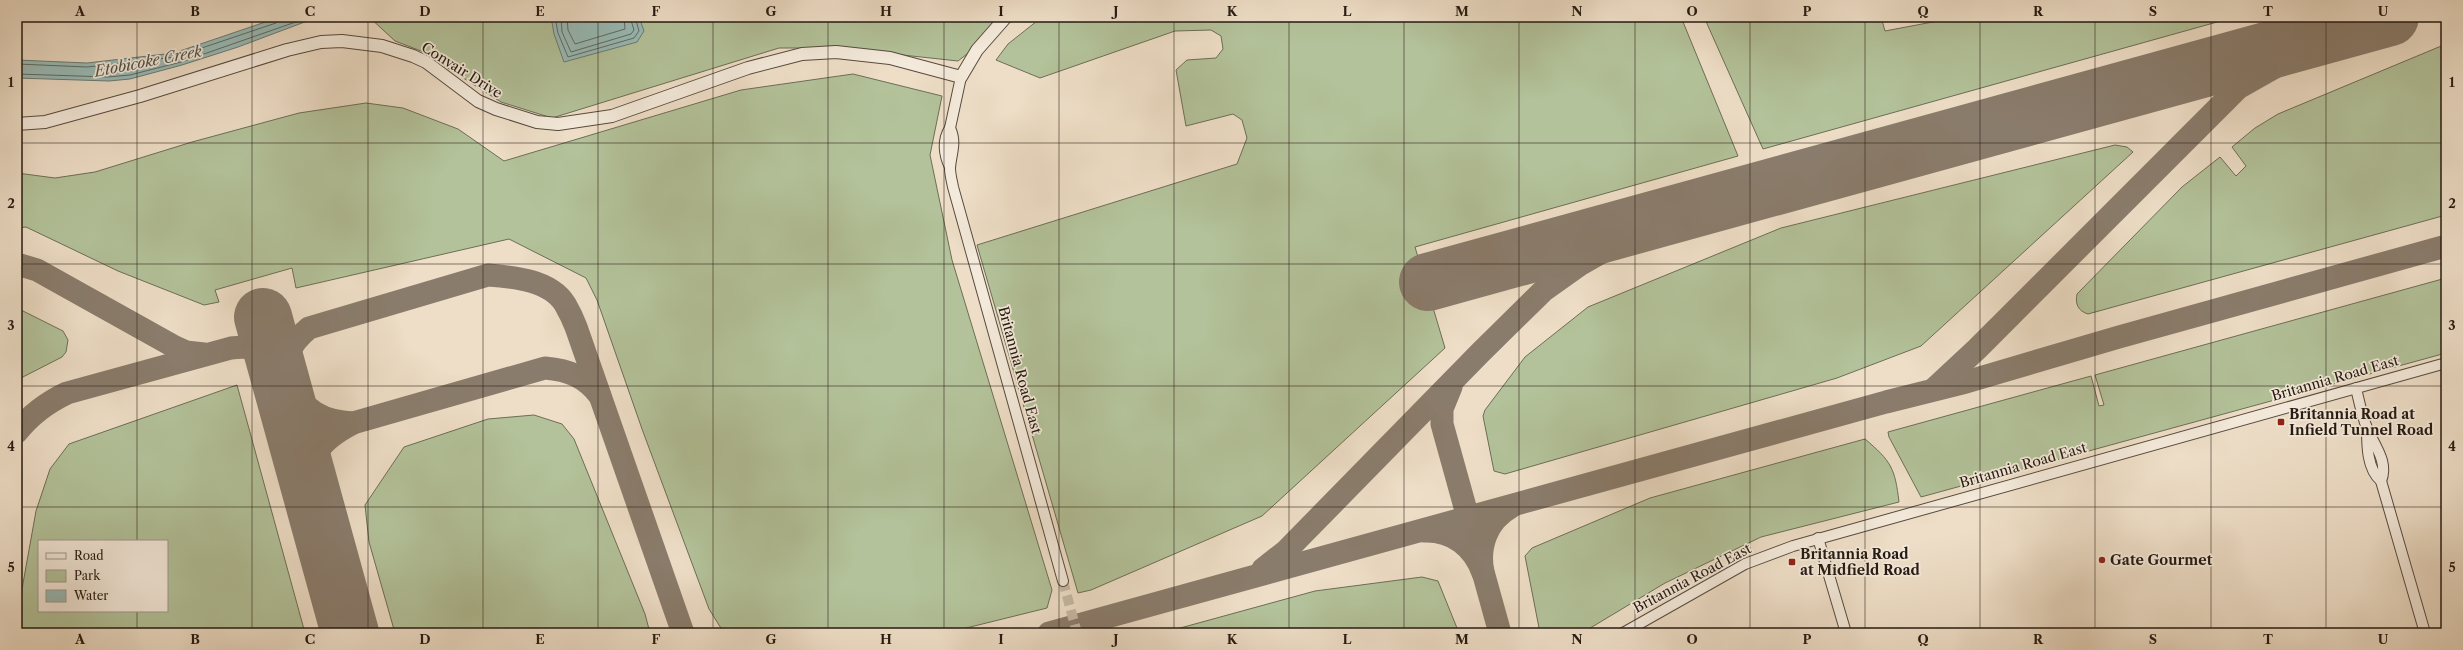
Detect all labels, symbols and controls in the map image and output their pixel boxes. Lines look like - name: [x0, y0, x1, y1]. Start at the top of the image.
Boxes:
- text: A: [74, 3, 86, 19]
- text: B: [190, 3, 200, 19]
- text: C: [305, 3, 315, 19]
- text: D: [419, 3, 431, 19]
- text: E: [535, 3, 545, 19]
- text: F: [652, 3, 661, 19]
- text: G: [765, 3, 777, 19]
- text: H: [880, 3, 892, 19]
- text: I: [998, 3, 1004, 19]
- text: J: [1111, 3, 1119, 19]
- text: K: [1227, 3, 1238, 19]
- text: L: [1343, 3, 1352, 19]
- text: M: [1455, 3, 1469, 19]
- text: N: [1571, 3, 1583, 19]
- text: O: [1686, 3, 1698, 19]
- text: P: [1803, 3, 1812, 19]
- text: Q: [1917, 3, 1929, 19]
- text: R: [2033, 3, 2044, 19]
- text: S: [2149, 3, 2157, 19]
- text: T: [2263, 3, 2273, 19]
- text: U: [2378, 3, 2389, 19]
- street label: Convair Drive: [418, 38, 506, 102]
- water label: Etobicoke Creek: [92, 41, 204, 81]
- text: 1: [8, 74, 14, 90]
- text: 1: [2449, 74, 2455, 90]
- text: 2: [7, 195, 15, 211]
- text: 2: [2448, 195, 2456, 211]
- street label: Britannia Road East: [994, 304, 1046, 436]
- text: 3: [7, 317, 15, 333]
- text: 3: [2448, 317, 2456, 333]
- street label: Britannia Road East: [2269, 351, 2401, 405]
- place label: Britannia Road at Infield Tunnel Road: [2289, 405, 2434, 439]
- marker: Britannia Road at Infield Tunnel Road: [2276, 417, 2286, 427]
- text: 4: [7, 438, 15, 454]
- street label: Britannia Road East: [1957, 438, 2089, 492]
- text: 4: [2448, 438, 2456, 454]
- street label: Britannia Road East: [1630, 539, 1754, 617]
- legend: [38, 540, 168, 612]
- place label: Britannia Road at Midfield Road: [1800, 545, 1921, 579]
- text: Road: [74, 548, 104, 563]
- place label: Gate Gourmet: [2110, 551, 2213, 569]
- marker: Gate Gourmet: [2097, 555, 2107, 565]
- marker: Britannia Road at Midfield Road: [1787, 557, 1797, 567]
- text: 5: [7, 559, 15, 575]
- text: 5: [2448, 559, 2456, 575]
- text: Park: [74, 568, 101, 583]
- text: Water: [73, 588, 108, 603]
- text: A: [74, 631, 86, 647]
- text: B: [190, 631, 200, 647]
- text: C: [305, 631, 315, 647]
- text: D: [419, 631, 431, 647]
- text: E: [535, 631, 545, 647]
- text: F: [652, 631, 661, 647]
- text: G: [765, 631, 777, 647]
- text: H: [880, 631, 892, 647]
- text: I: [998, 631, 1004, 647]
- text: J: [1111, 631, 1119, 647]
- text: K: [1227, 631, 1238, 647]
- text: L: [1343, 631, 1352, 647]
- text: M: [1455, 631, 1469, 647]
- text: N: [1571, 631, 1583, 647]
- text: O: [1686, 631, 1698, 647]
- text: P: [1803, 631, 1812, 647]
- text: Q: [1917, 631, 1929, 647]
- text: R: [2033, 631, 2044, 647]
- text: S: [2149, 631, 2157, 647]
- text: T: [2263, 631, 2273, 647]
- text: U: [2378, 631, 2389, 647]

